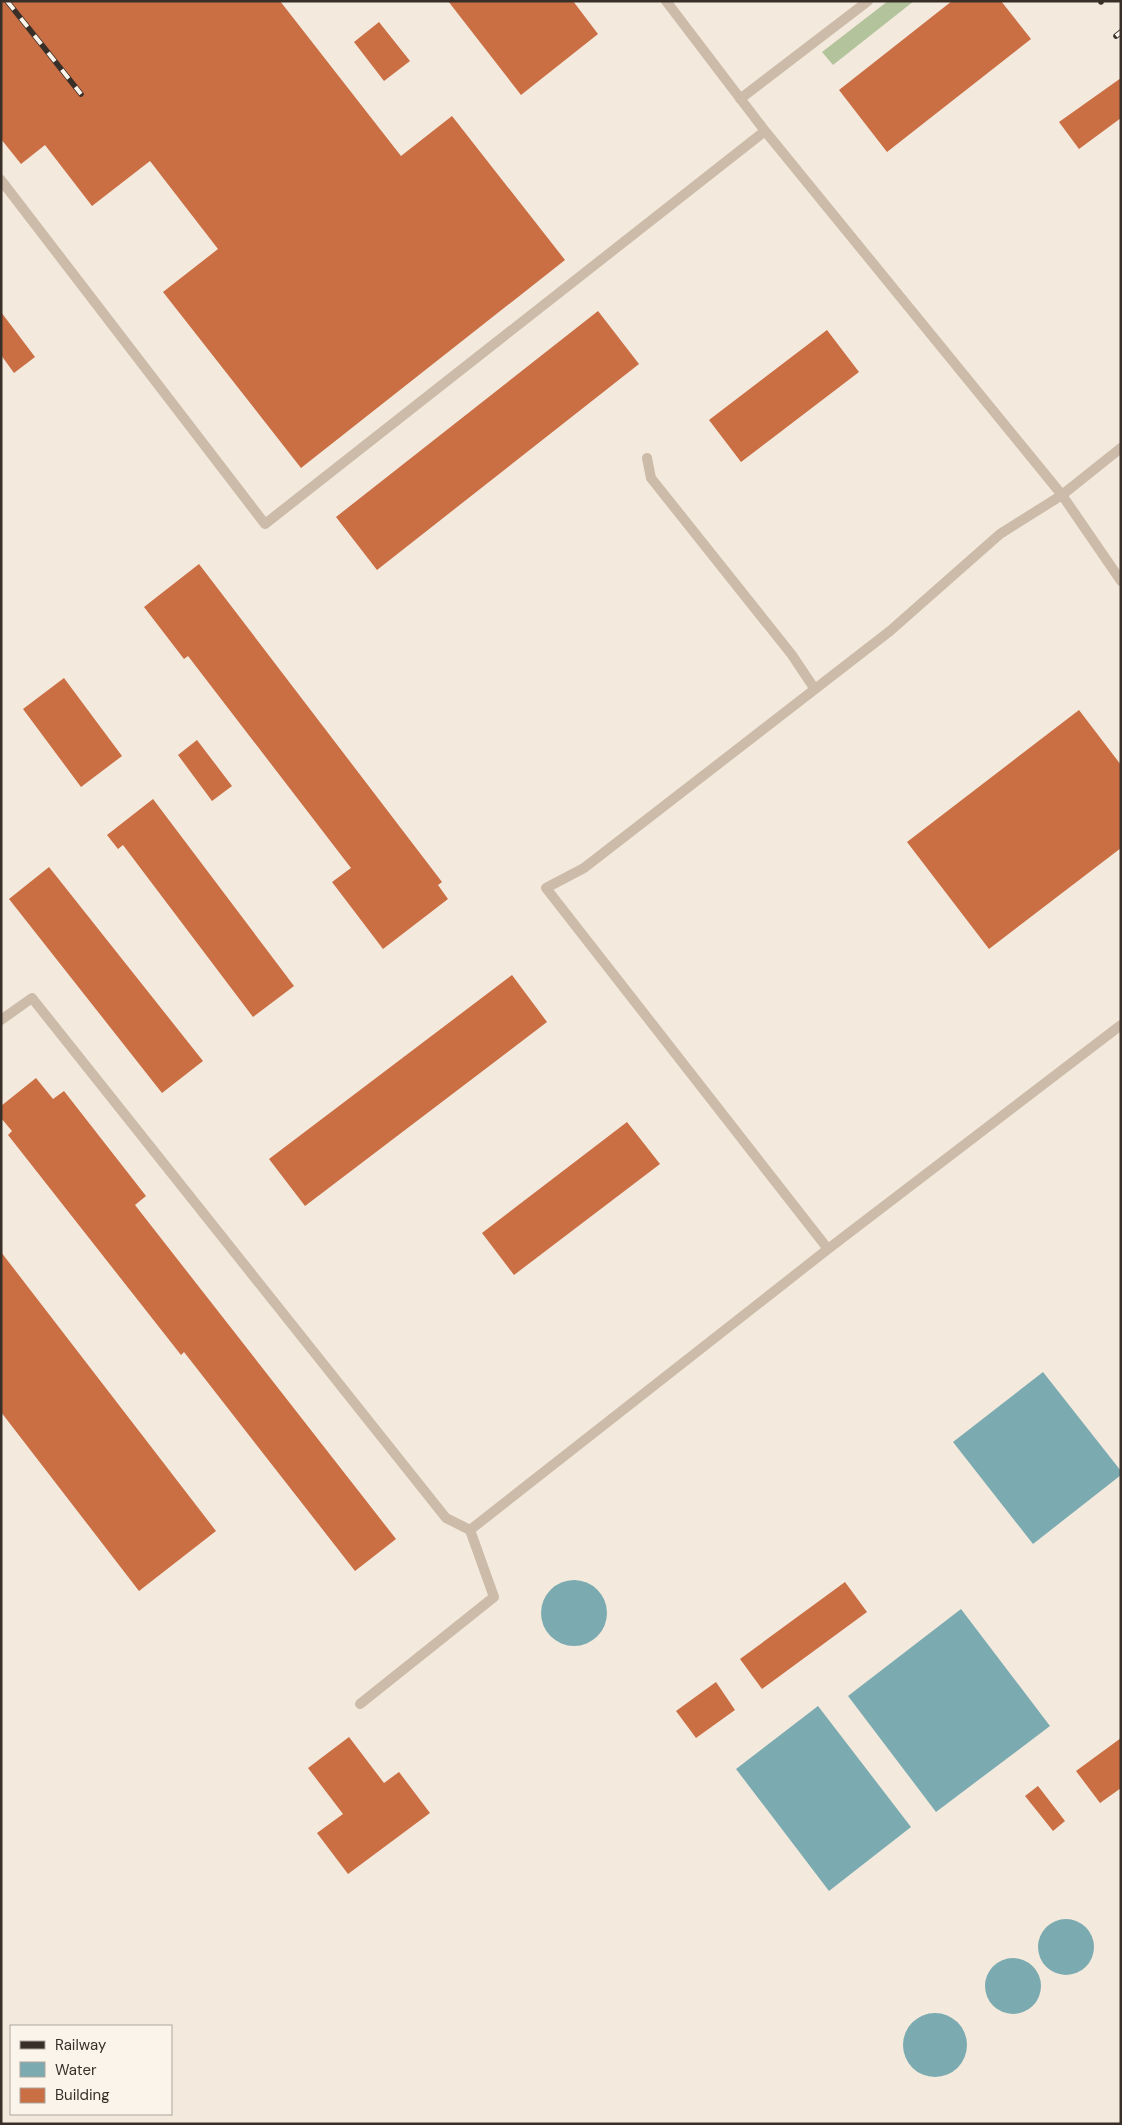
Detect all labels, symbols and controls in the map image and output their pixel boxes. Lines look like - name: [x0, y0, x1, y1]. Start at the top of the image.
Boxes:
- legend: [10, 2025, 172, 2115]
- text: Railway: [55, 2035, 107, 2055]
- text: Water: [55, 2060, 97, 2080]
- text: Building: [55, 2085, 110, 2105]

